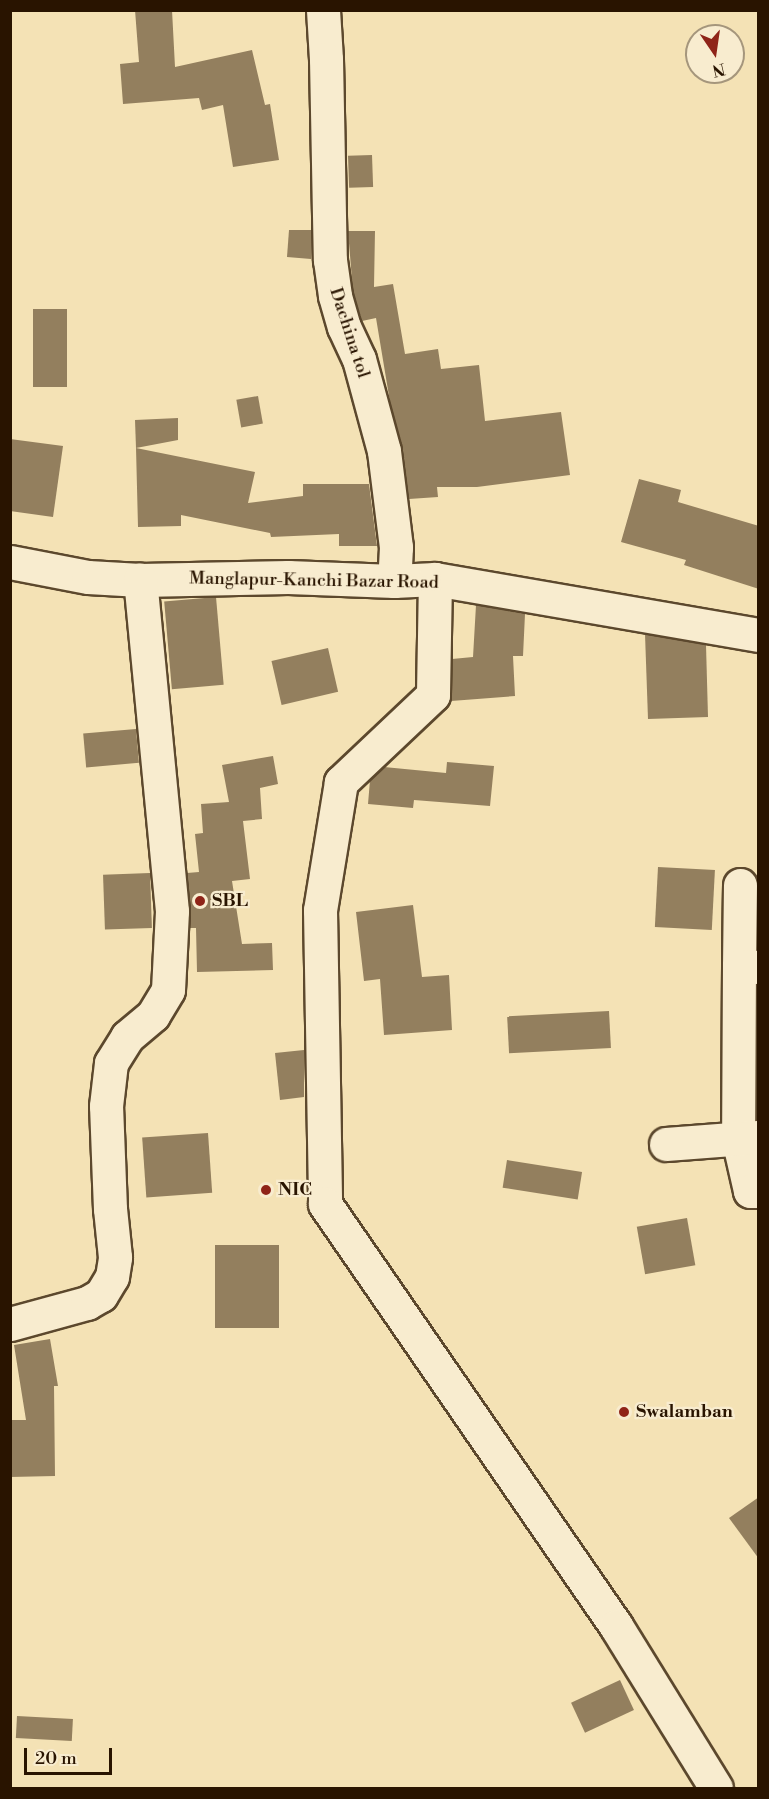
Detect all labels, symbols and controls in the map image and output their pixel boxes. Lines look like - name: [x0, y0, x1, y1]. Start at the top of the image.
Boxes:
- north arrow: [685, 24, 745, 84]
- text: N: [710, 58, 727, 81]
- street label: Dachina tol: [324, 285, 374, 381]
- street label: Manglapur-Kanchi Bazar Road: [189, 568, 439, 594]
- place label: SBL: [212, 890, 248, 912]
- marker: SBL: [193, 894, 207, 908]
- place label: NIC: [278, 1179, 312, 1201]
- marker: NIC: [259, 1183, 273, 1197]
- place label: Swalamban: [636, 1401, 733, 1423]
- marker: Swalamban: [617, 1405, 631, 1419]
- scale bar: [27, 1736, 116, 1774]
- text: 20 m: [35, 1747, 77, 1770]

